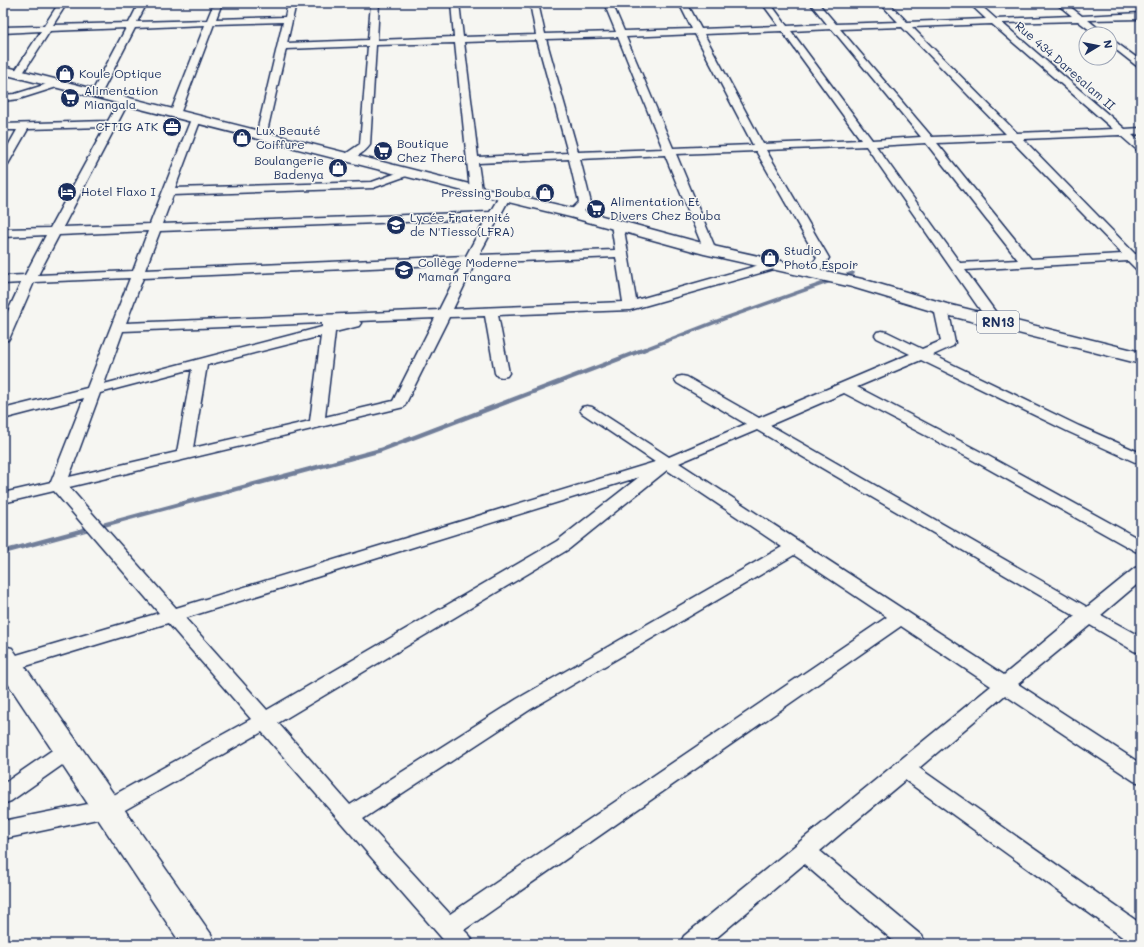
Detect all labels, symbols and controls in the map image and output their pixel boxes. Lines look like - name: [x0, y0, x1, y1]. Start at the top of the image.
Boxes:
- street label: Rue 434 Daresalam II: [1012, 17, 1119, 113]
- north arrow: [1078, 26, 1118, 66]
- text: N: [1100, 39, 1116, 50]
- shop icon: Koule Optique: [54, 63, 76, 85]
- place label: Koule Optique: [79, 65, 162, 81]
- place label: Alimentation Miangala: [84, 82, 158, 112]
- supermarket icon: Alimentation Miangala: [59, 87, 81, 109]
- office icon: CFTIG ATK: [161, 116, 183, 138]
- place label: CFTIG ATK: [96, 118, 159, 134]
- place label: Lux Beauté Coiffure: [256, 122, 320, 152]
- shop icon: Lux Beauté Coiffure: [231, 127, 253, 149]
- place label: Boutique Chez Thera: [397, 135, 465, 165]
- supermarket icon: Boutique Chez Thera: [372, 140, 394, 162]
- place label: Boulangerie Badenya: [254, 152, 324, 182]
- shop icon: Boulangerie Badenya: [327, 157, 349, 179]
- hotel icon: Hotel Flaxo I: [56, 181, 78, 203]
- shop icon: Pressing Bouba: [534, 182, 556, 204]
- place label: Hotel Flaxo I: [81, 183, 156, 199]
- place label: Pressing Bouba: [441, 184, 531, 200]
- place label: Alimentation Et Divers Chez Bouba: [610, 193, 721, 223]
- supermarket icon: Alimentation Et Divers Chez Bouba: [585, 198, 607, 220]
- place label: Lycée Fraternité de N'Tiesso(LFRA): [410, 209, 514, 239]
- school or university icon: Lycée Fraternité de N'Tiesso(LFRA): [385, 214, 407, 236]
- place label: Studio Photo Espoir: [784, 242, 858, 272]
- shop icon: Studio Photo Espoir: [759, 247, 781, 269]
- place label: Collège Moderne Maman Tangara: [418, 254, 517, 284]
- school or university icon: Collège Moderne Maman Tangara: [393, 259, 415, 281]
- road number: RN13: [977, 311, 1019, 333]

